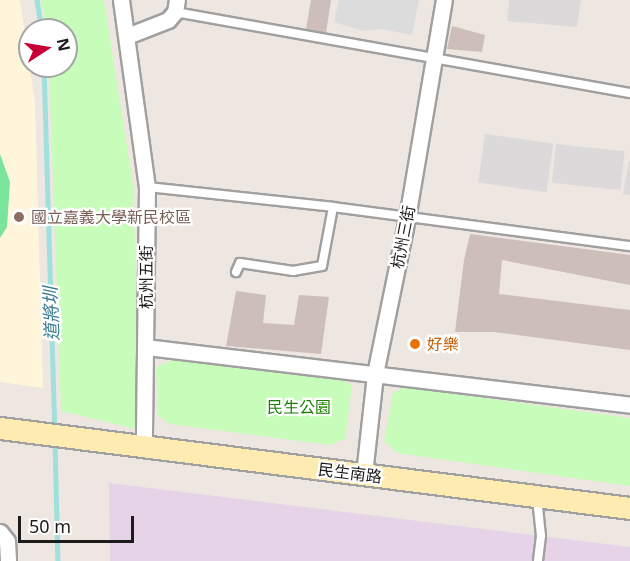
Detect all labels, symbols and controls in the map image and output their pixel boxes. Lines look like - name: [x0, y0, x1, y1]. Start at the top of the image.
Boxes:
- north arrow: [18, 18, 78, 78]
- text: N: [52, 36, 76, 53]
- street label: 杭州三街: [387, 204, 419, 270]
- place label: 國立嘉義大學新民校區: [31, 207, 191, 227]
- marker: 國立嘉義大學新民校區: [12, 210, 26, 224]
- street label: 杭州五街: [136, 245, 156, 309]
- water label: 道將圳: [39, 287, 63, 341]
- place label: 好樂: [427, 334, 459, 354]
- marker: 好樂: [408, 337, 422, 351]
- park label: 民生公園: [267, 397, 331, 417]
- street label: 民生南路: [317, 460, 383, 486]
- scale bar: [21, 504, 136, 542]
- text: 50 m: [29, 514, 71, 538]

